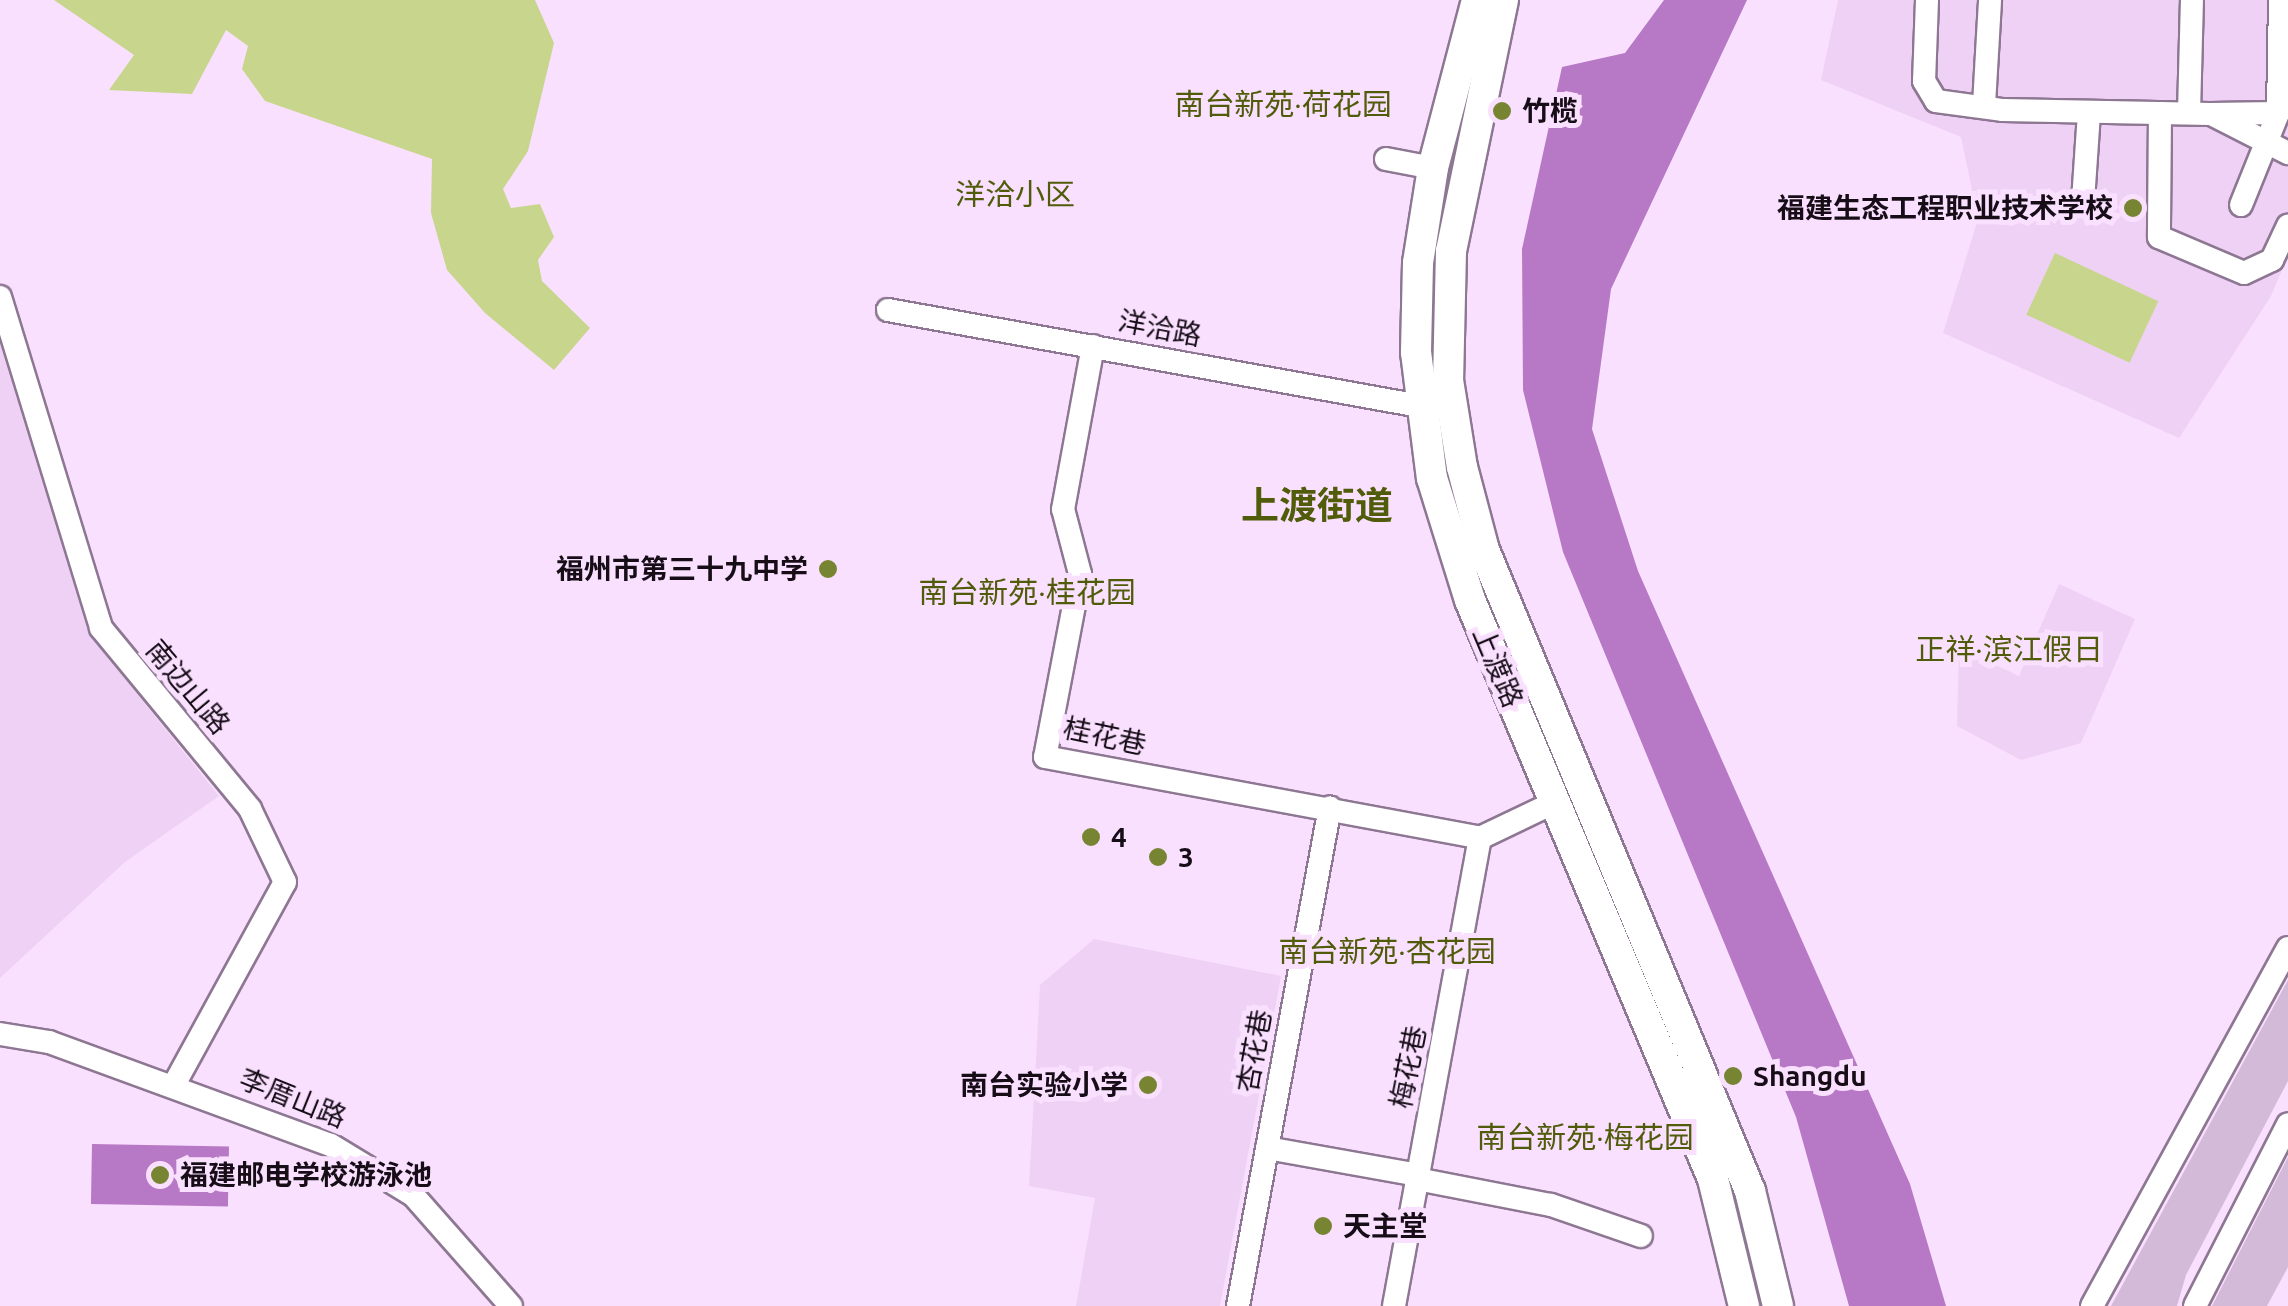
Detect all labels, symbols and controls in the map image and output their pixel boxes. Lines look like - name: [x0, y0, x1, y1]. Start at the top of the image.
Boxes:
- district label: 南台新苑·荷花园: [1174, 86, 1392, 122]
- place label: 竹榄: [1522, 94, 1578, 128]
- marker: 竹榄: [1491, 100, 1513, 122]
- district label: 洋洽小区: [955, 176, 1075, 212]
- place label: 福建生态工程职业技术学校: [1777, 191, 2113, 225]
- marker: 福建生态工程职业技术学校: [2122, 197, 2144, 219]
- street label: 洋洽路: [1116, 303, 1204, 353]
- district label: 上渡街道: [1241, 483, 1393, 529]
- place label: 福州市第三十九中学: [556, 552, 808, 586]
- marker: 福州市第三十九中学: [817, 558, 839, 580]
- district label: 南台新苑·桂花园: [918, 574, 1136, 610]
- street label: 上渡路: [1466, 622, 1530, 712]
- district label: 正祥·滨江假日: [1915, 631, 2103, 667]
- street label: 南边山路: [139, 633, 237, 741]
- street label: 桂花巷: [1060, 711, 1150, 761]
- place label: 4: [1111, 820, 1127, 854]
- marker: 4: [1080, 826, 1102, 848]
- place label: 3: [1178, 840, 1194, 874]
- marker: 3: [1147, 846, 1169, 868]
- district label: 南台新苑·杏花园: [1278, 933, 1496, 969]
- street label: 杏花巷: [1230, 1007, 1278, 1095]
- street label: 梅花巷: [1383, 1023, 1433, 1111]
- place label: Shangdu: [1753, 1059, 1867, 1093]
- street label: 李厝山路: [235, 1061, 351, 1135]
- marker: Shangdu: [1722, 1065, 1744, 1087]
- place label: 南台实验小学: [960, 1068, 1128, 1102]
- marker: 南台实验小学: [1137, 1074, 1159, 1096]
- district label: 南台新苑·梅花园: [1476, 1119, 1694, 1155]
- place label: 福建邮电学校游泳池: [180, 1158, 432, 1192]
- marker: 福建邮电学校游泳池: [149, 1164, 171, 1186]
- place label: 天主堂: [1343, 1209, 1427, 1243]
- marker: 天主堂: [1312, 1215, 1334, 1237]

